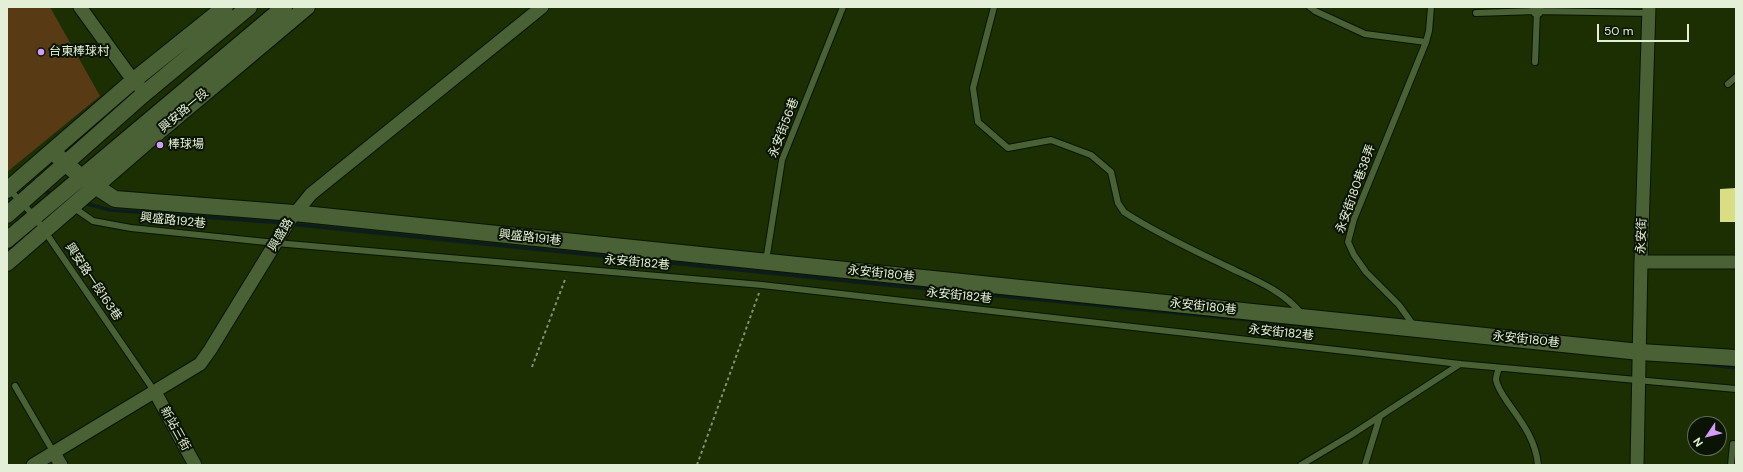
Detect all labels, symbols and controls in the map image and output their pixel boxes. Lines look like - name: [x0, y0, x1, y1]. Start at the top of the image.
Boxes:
- scale bar: [1599, 16, 1691, 42]
- text: 50 m: [1604, 23, 1633, 39]
- place label: 台東棒球村: [49, 45, 109, 59]
- marker: 台東棒球村: [36, 47, 46, 57]
- street label: 興安路一段: [156, 86, 212, 136]
- street label: 永安街56巷: [766, 96, 802, 160]
- place label: 棒球場: [168, 138, 204, 152]
- marker: 棒球場: [155, 140, 165, 150]
- street label: 永安街180巷38弄: [1333, 143, 1379, 235]
- street label: 興盛路192巷: [139, 210, 207, 232]
- street label: 興盛路: [266, 216, 296, 254]
- street label: 永安街: [1634, 218, 1650, 254]
- street label: 興盛路191巷: [498, 228, 562, 248]
- street label: 興安路一段163巷: [62, 241, 124, 323]
- street label: 永安街182巷: [604, 253, 670, 273]
- street label: 永安街180巷: [847, 263, 915, 285]
- street label: 永安街182巷: [926, 285, 992, 307]
- street label: 永安街180巷: [1169, 296, 1237, 318]
- street label: 永安街182巷: [1248, 322, 1314, 344]
- street label: 永安街180巷: [1492, 329, 1560, 351]
- street label: 新站三街: [157, 405, 193, 453]
- north arrow: [1687, 416, 1727, 456]
- text: N: [1690, 435, 1706, 450]

